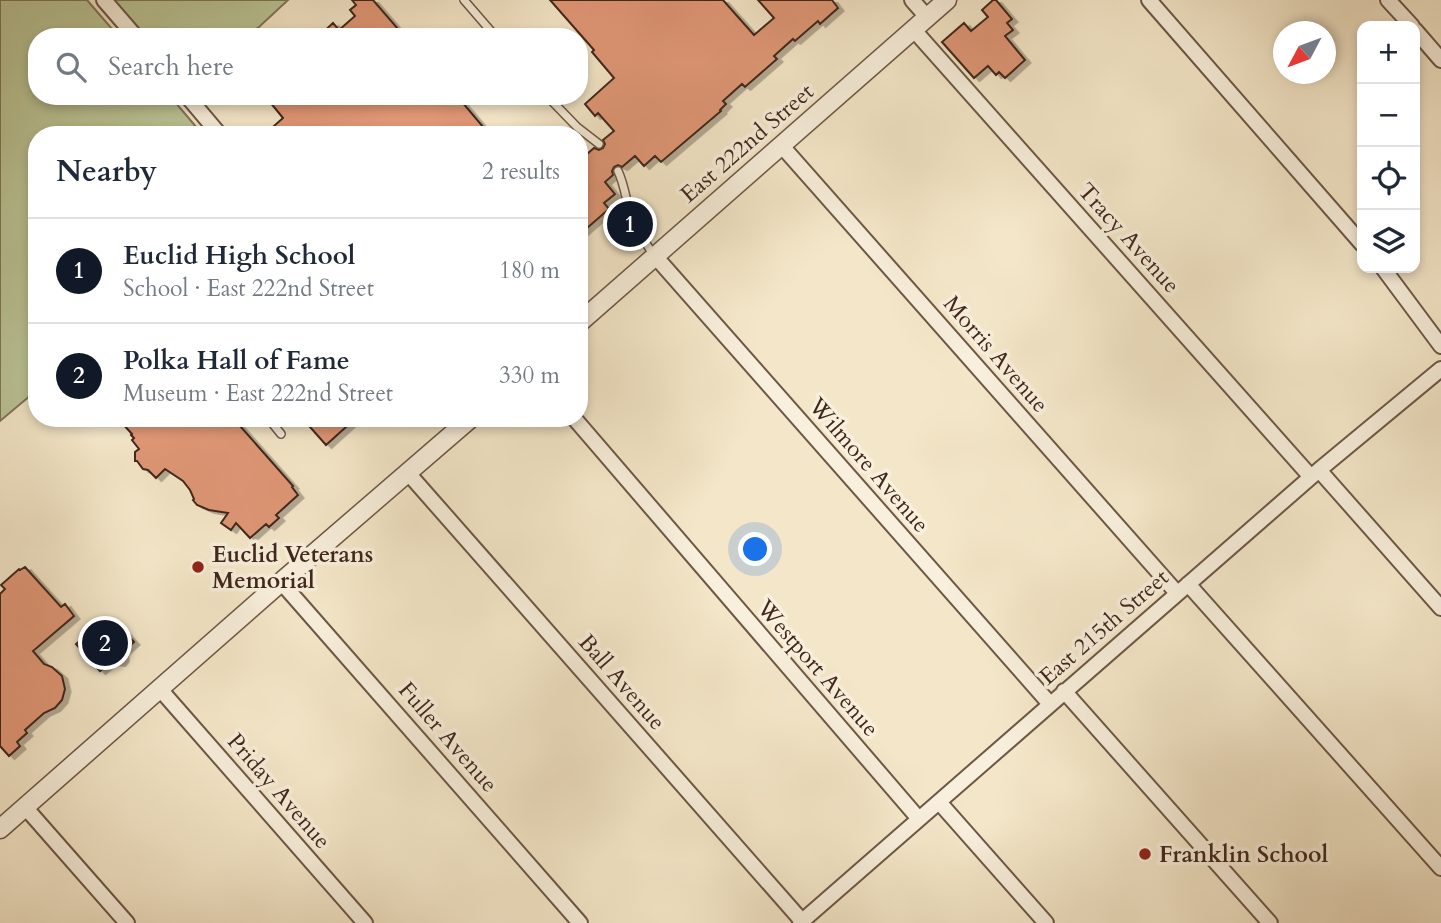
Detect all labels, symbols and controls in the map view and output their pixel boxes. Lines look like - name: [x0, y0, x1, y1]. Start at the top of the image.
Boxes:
- north arrow: [1273, 21, 1336, 84]
- map controls: [1357, 21, 1420, 273]
- button: +: [1357, 21, 1420, 84]
- search box: [28, 28, 588, 105]
- icon: search: [52, 48, 90, 86]
- text: Search here: [108, 49, 234, 84]
- street label: East 222nd Street: [674, 76, 820, 210]
- button: −: [1357, 84, 1420, 147]
- button: locate: [1357, 147, 1420, 210]
- text: Nearby: [56, 151, 157, 192]
- text: 2 results: [482, 156, 560, 187]
- street label: Tracy Avenue: [1071, 176, 1187, 300]
- pin: 1: [607, 198, 653, 250]
- button: layers: [1357, 210, 1420, 273]
- text: Euclid High School: [123, 238, 355, 273]
- text: 1: [73, 255, 85, 286]
- text: 180 m: [499, 255, 560, 286]
- text: School · East 222nd Street: [123, 273, 374, 304]
- street label: Morris Avenue: [936, 289, 1056, 419]
- text: Polka Hall of Fame: [123, 343, 350, 378]
- text: 2: [73, 360, 85, 391]
- text: 330 m: [499, 360, 560, 391]
- text: Museum · East 222nd Street: [123, 378, 393, 409]
- street label: Wilmore Avenue: [801, 390, 936, 539]
- your location: [738, 532, 772, 566]
- place label: Euclid Veterans Memorial: [212, 539, 373, 596]
- marker: Euclid Veterans Memorial: [190, 559, 206, 575]
- street label: East 215th Street: [1033, 562, 1175, 692]
- street label: Westport Avenue: [749, 592, 886, 743]
- pin: 2: [82, 617, 128, 669]
- street label: Ball Avenue: [572, 627, 672, 737]
- street label: Fuller Avenue: [391, 675, 505, 799]
- street label: Priday Avenue: [220, 727, 338, 855]
- place label: Franklin School: [1159, 839, 1328, 870]
- marker: Franklin School: [1137, 846, 1153, 862]

